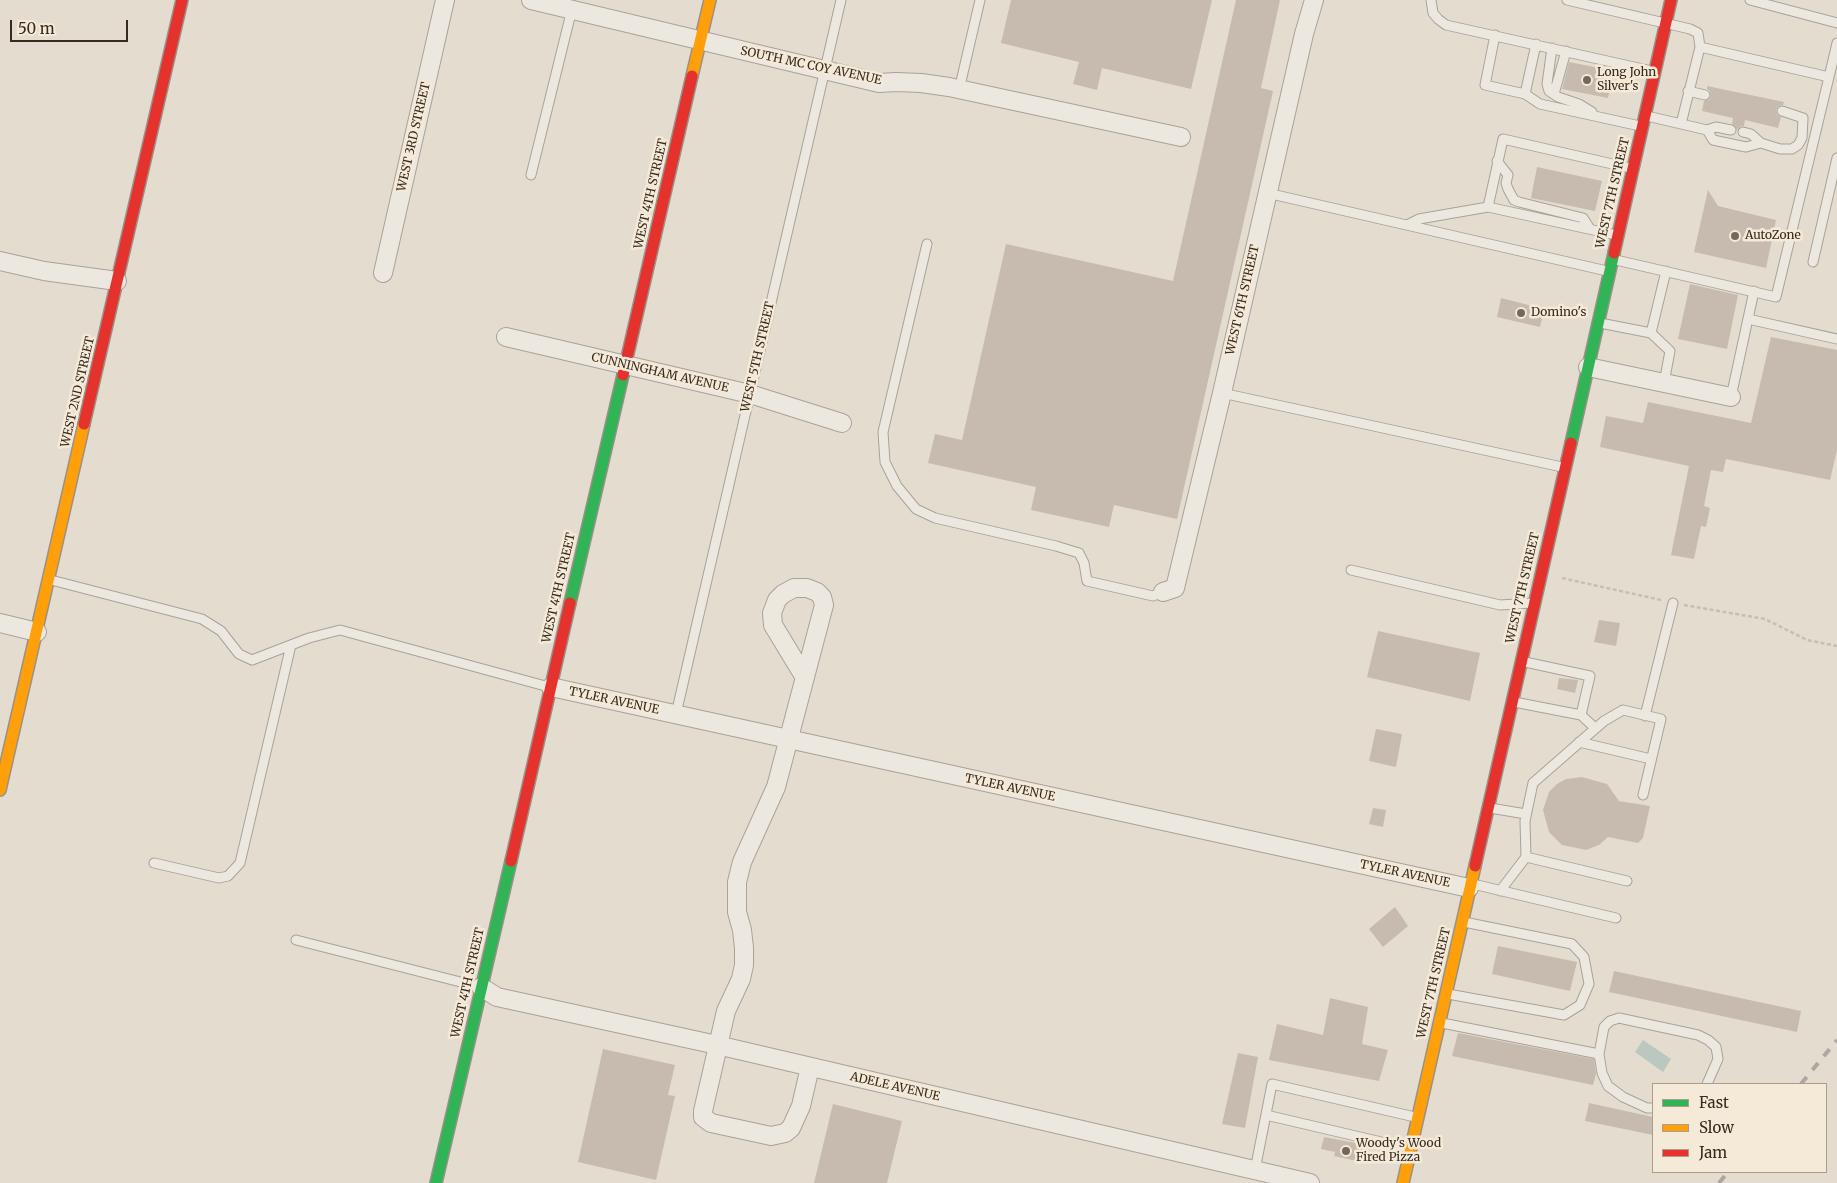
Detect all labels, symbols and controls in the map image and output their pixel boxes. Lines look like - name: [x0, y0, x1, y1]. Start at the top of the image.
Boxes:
- scale bar: [12, 10, 130, 42]
- text: 50 m: [18, 19, 55, 38]
- street label: SOUTH MC COY AVENUE: [739, 44, 883, 88]
- place label: Long John Silver's: [1597, 66, 1656, 94]
- marker: Long John Silver's: [1581, 74, 1593, 86]
- street label: WEST 3RD STREET: [394, 81, 434, 193]
- street label: WEST 7TH STREET: [1593, 136, 1633, 250]
- street label: WEST 4TH STREET: [631, 138, 671, 250]
- place label: AutoZone: [1745, 229, 1801, 243]
- marker: AutoZone: [1729, 230, 1741, 242]
- street label: WEST 6TH STREET: [1223, 243, 1263, 357]
- street label: WEST 5TH STREET: [738, 300, 778, 414]
- place label: Domino's: [1531, 306, 1586, 320]
- marker: Domino's: [1515, 307, 1527, 319]
- street label: WEST 2ND STREET: [58, 335, 98, 449]
- street label: CUNNINGHAM AVENUE: [590, 350, 730, 396]
- street label: WEST 7TH STREET: [1503, 531, 1543, 645]
- street label: WEST 4TH STREET: [539, 532, 579, 644]
- street label: TYLER AVENUE: [568, 684, 660, 718]
- street label: TYLER AVENUE: [964, 771, 1056, 805]
- street label: TYLER AVENUE: [1359, 857, 1451, 891]
- street label: WEST 7TH STREET: [1414, 926, 1454, 1040]
- street label: WEST 4TH STREET: [448, 927, 488, 1039]
- street label: ADELE AVENUE: [849, 1070, 941, 1104]
- legend: [1652, 1083, 1827, 1173]
- text: Fast: [1699, 1093, 1729, 1112]
- text: Slow: [1699, 1118, 1734, 1137]
- place label: Woody's Wood Fired Pizza: [1356, 1137, 1441, 1165]
- text: Jam: [1699, 1143, 1727, 1162]
- marker: Woody's Wood Fired Pizza: [1340, 1145, 1352, 1157]

